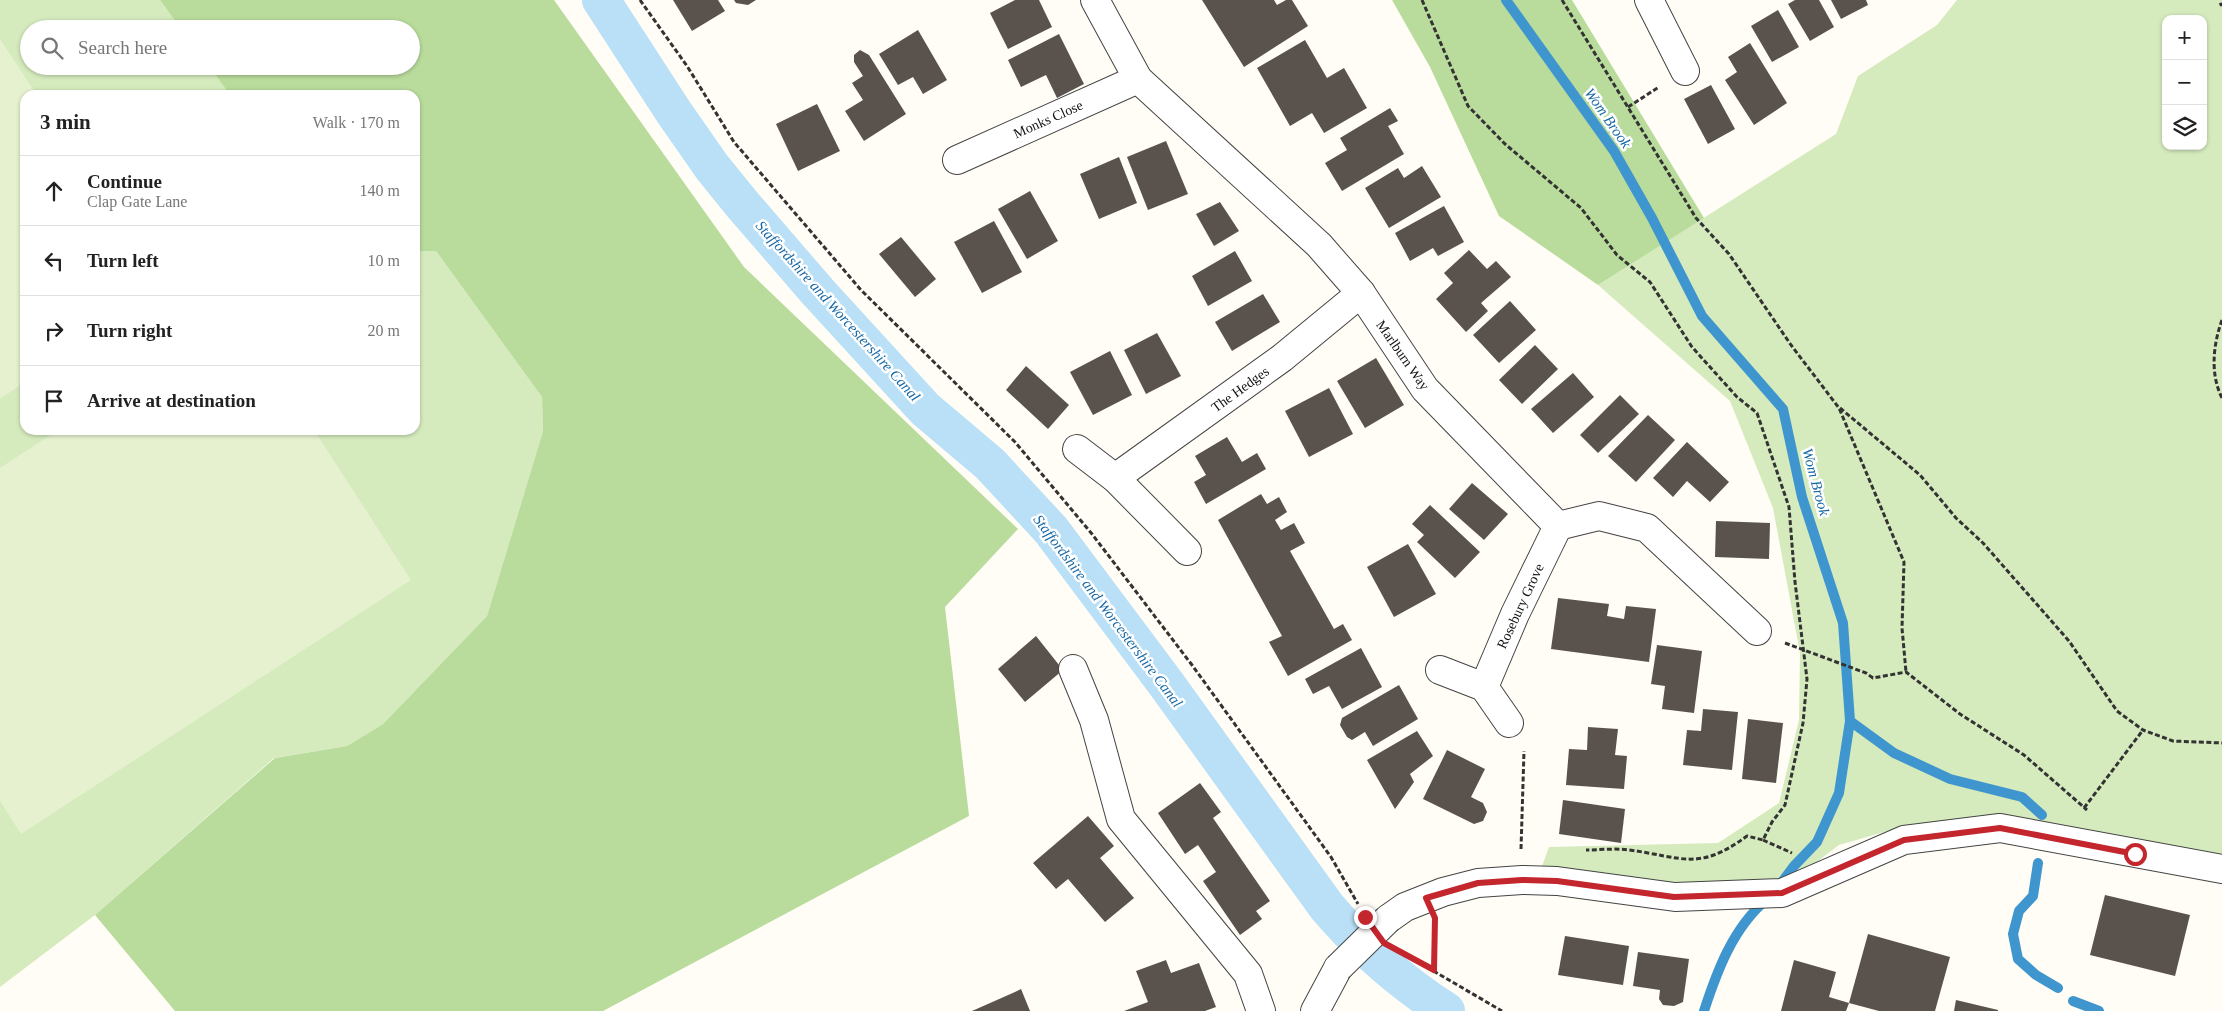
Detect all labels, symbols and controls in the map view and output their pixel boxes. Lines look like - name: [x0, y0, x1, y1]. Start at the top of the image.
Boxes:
- map controls: [2162, 15, 2207, 150]
- button: +: [2162, 15, 2207, 60]
- search box: [20, 20, 420, 75]
- icon: search: [38, 34, 66, 62]
- text: Search here: [78, 37, 167, 58]
- button: −: [2162, 60, 2207, 105]
- water label: Wom Brook: [1582, 85, 1635, 151]
- street label: Monks Close: [1011, 97, 1085, 141]
- button: layers: [2162, 105, 2207, 150]
- text: 3 min: [40, 110, 91, 134]
- text: Walk · 170 m: [313, 114, 400, 131]
- text: Continue: [87, 171, 162, 192]
- icon: ahead: [40, 177, 68, 205]
- text: 140 m: [360, 182, 400, 199]
- text: Clap Gate Lane: [87, 193, 187, 210]
- water label: Staffordshire and Worcestershire Canal: [753, 218, 923, 404]
- icon: left: [40, 247, 68, 275]
- text: Turn left: [87, 250, 159, 271]
- text: 10 m: [368, 252, 400, 269]
- icon: right: [40, 317, 68, 345]
- street label: Marlburn Way: [1373, 318, 1432, 393]
- text: Turn right: [87, 320, 172, 341]
- text: 20 m: [368, 322, 400, 339]
- street label: The Hedges: [1209, 364, 1272, 415]
- icon: arrive: [40, 387, 68, 415]
- text: Arrive at destination: [87, 390, 256, 411]
- water label: Wom Brook: [1799, 446, 1833, 518]
- water label: Staffordshire and Worcestershire Canal: [1030, 512, 1186, 710]
- street label: Rosebury Grove: [1494, 561, 1547, 651]
- route start: [2124, 843, 2147, 866]
- route end: [1354, 906, 1377, 929]

